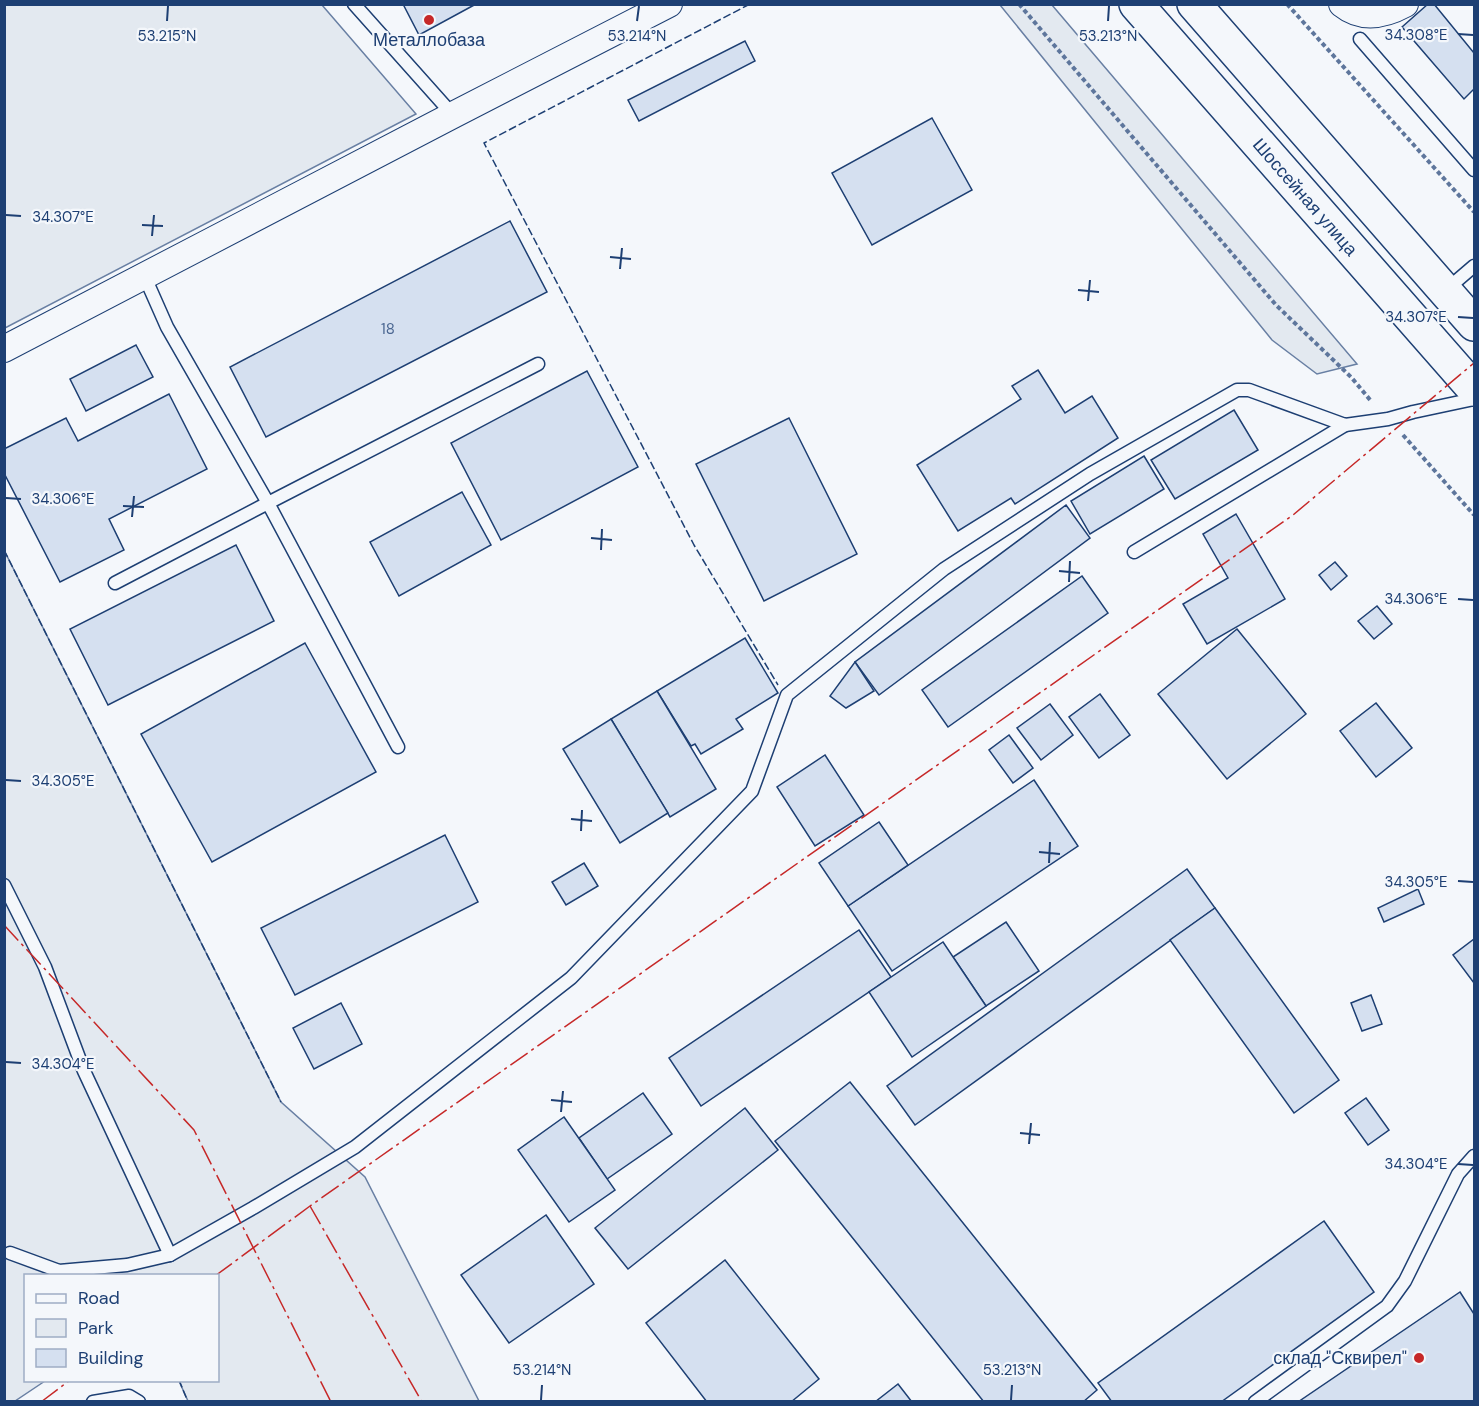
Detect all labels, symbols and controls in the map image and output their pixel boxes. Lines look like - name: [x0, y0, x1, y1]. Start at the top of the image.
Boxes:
- marker: Металлобаза: [422, 13, 436, 27]
- text: 34.308°E: [1385, 25, 1447, 45]
- text: 53.215°N: [138, 26, 196, 46]
- text: 53.214°N: [608, 26, 666, 46]
- text: 53.213°N: [1079, 26, 1137, 46]
- place label: Металлобаза: [373, 28, 486, 52]
- street label: Шоссейная улица: [1247, 133, 1363, 262]
- text: 34.307°E: [32, 207, 94, 227]
- text: 34.307°E: [1385, 307, 1447, 327]
- house number: 18: [381, 319, 395, 339]
- text: 34.306°E: [31, 489, 95, 509]
- text: 34.306°E: [1384, 589, 1448, 609]
- text: 34.305°E: [32, 771, 94, 791]
- text: 34.305°E: [1385, 872, 1447, 892]
- text: 34.304°E: [32, 1054, 94, 1074]
- text: 34.304°E: [1385, 1154, 1447, 1174]
- legend: [24, 1274, 219, 1382]
- text: Road: [78, 1286, 120, 1310]
- text: Park: [78, 1316, 114, 1340]
- text: Building: [78, 1346, 143, 1370]
- place label: склад "Сквирел": [1273, 1346, 1407, 1370]
- marker: склад "Сквирел": [1412, 1351, 1426, 1365]
- text: 53.214°N: [513, 1360, 571, 1380]
- text: 53.213°N: [983, 1360, 1041, 1380]

